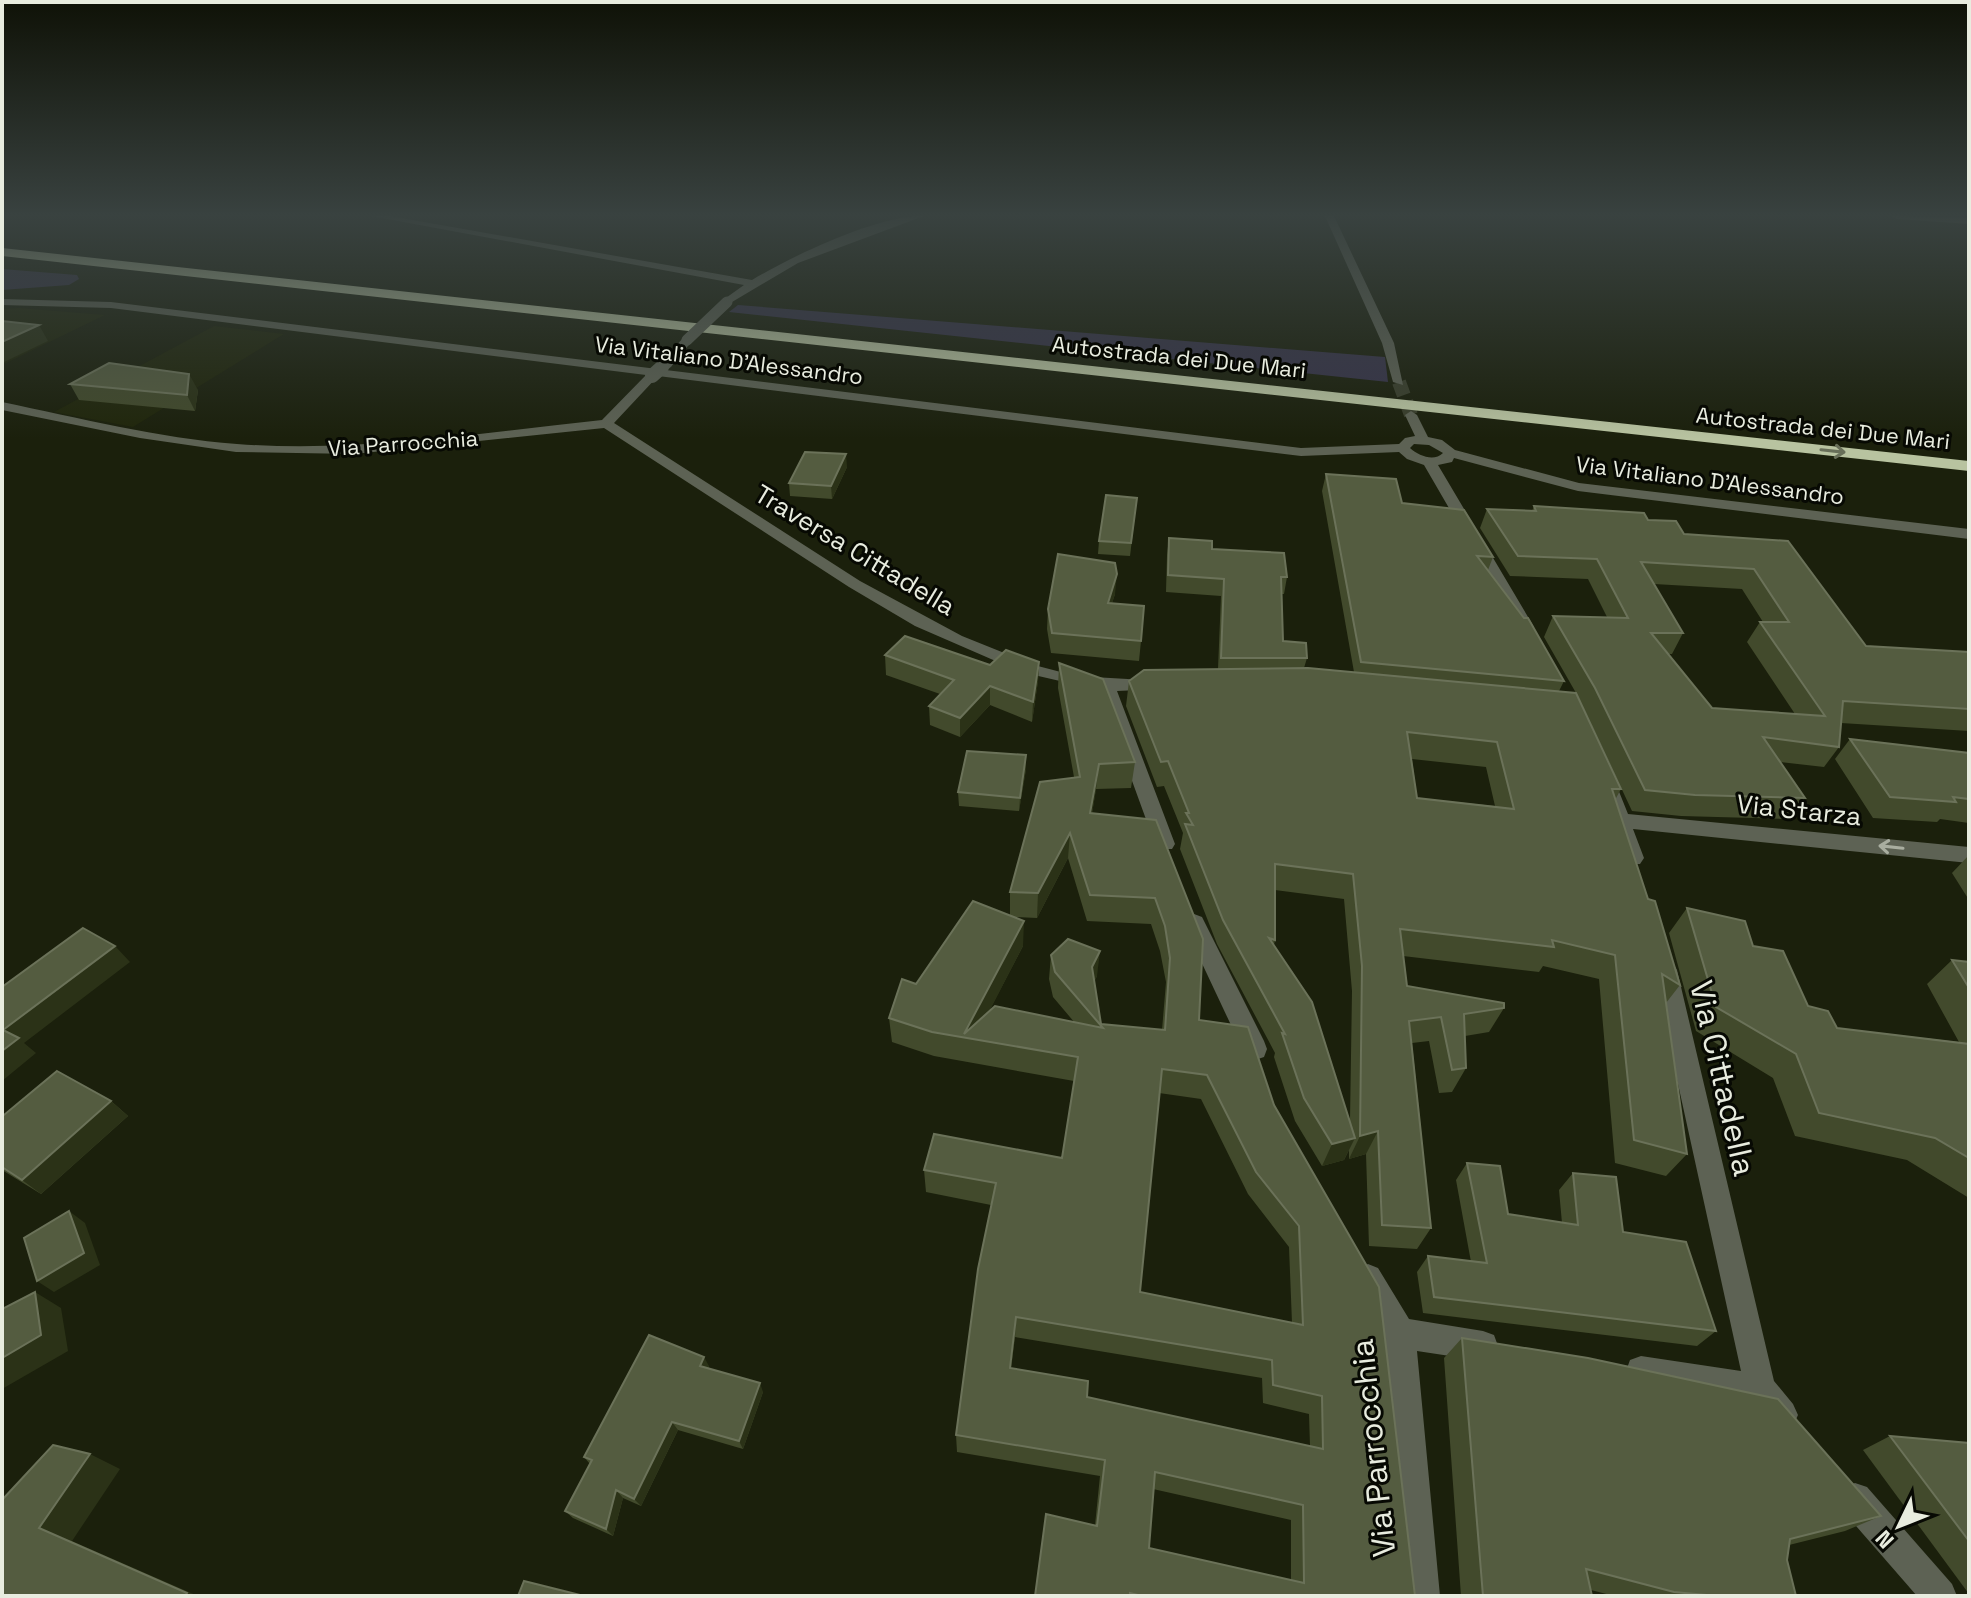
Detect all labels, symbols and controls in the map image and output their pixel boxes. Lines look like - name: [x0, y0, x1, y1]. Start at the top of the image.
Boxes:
- street label: Via Vitaliano D'Alessandro: [593, 330, 865, 390]
- street label: Autostrada dei Due Mari: [1051, 330, 1307, 384]
- street label: Autostrada dei Due Mari: [1695, 401, 1951, 455]
- street label: Via Parrocchia: [327, 424, 479, 462]
- one-way arrow: [1819, 443, 1846, 458]
- street label: Via Vitaliano D'Alessandro: [1574, 450, 1846, 510]
- street label: Traversa Cittadella: [748, 477, 962, 623]
- street label: Via Starza: [1735, 787, 1863, 833]
- one-way arrow: [1878, 840, 1905, 855]
- street label: Via Cittadella: [1681, 976, 1765, 1180]
- street label: Via Parrocchia: [1342, 1337, 1404, 1559]
- north arrow: [1859, 1486, 1939, 1566]
- text: N: [1869, 1525, 1900, 1555]

